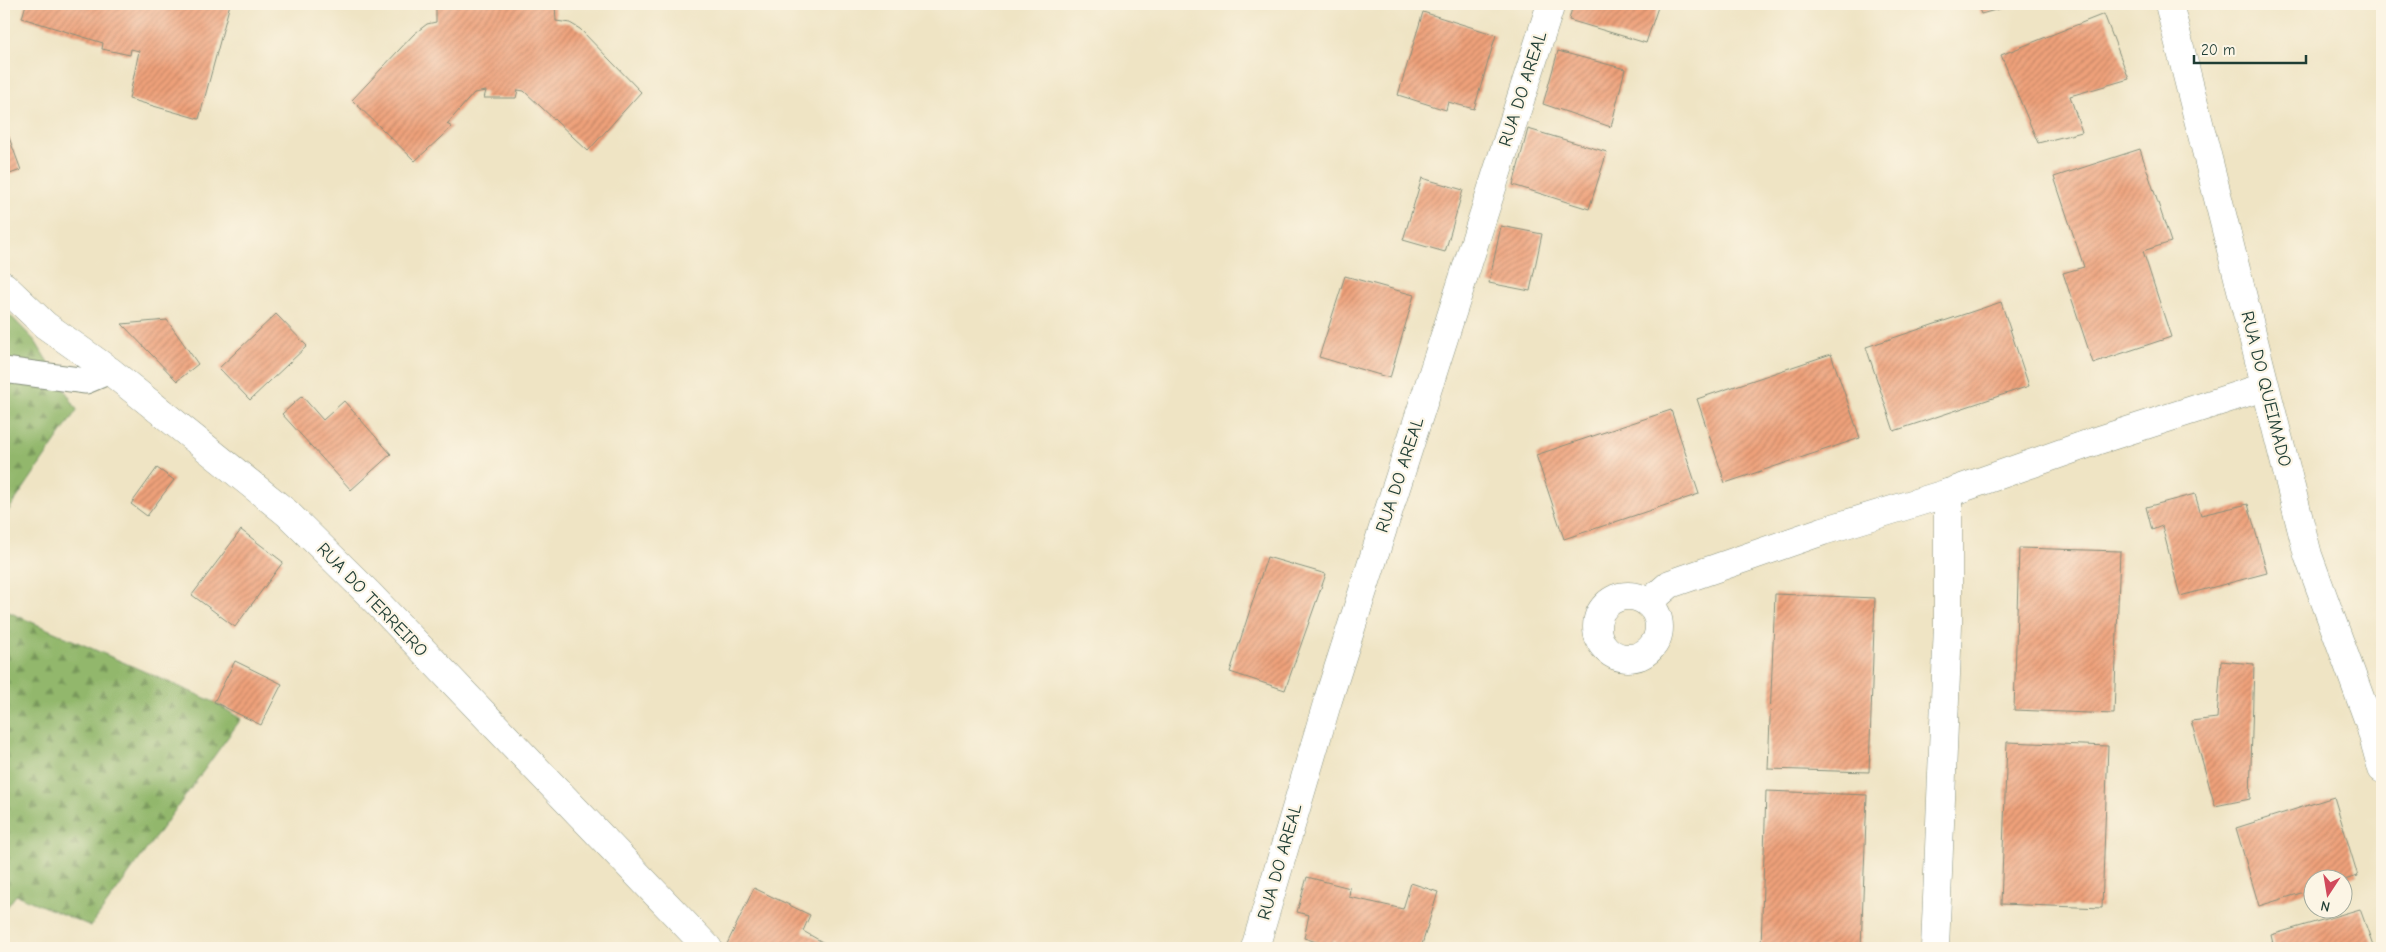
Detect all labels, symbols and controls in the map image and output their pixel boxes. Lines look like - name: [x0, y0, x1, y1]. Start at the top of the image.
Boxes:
- street label: RUA DO AREAL: [1495, 29, 1551, 149]
- scale bar: [2194, 32, 2306, 64]
- text: 20 m: [2201, 41, 2235, 59]
- street label: RUA DO QUEIMADO: [2236, 309, 2296, 469]
- street label: RUA DO AREAL: [1372, 415, 1428, 535]
- street label: RUA DO TERREIRO: [312, 539, 432, 661]
- street label: RUA DO AREAL: [1253, 802, 1307, 922]
- north arrow: [2304, 870, 2354, 920]
- text: N: [2319, 897, 2332, 915]

